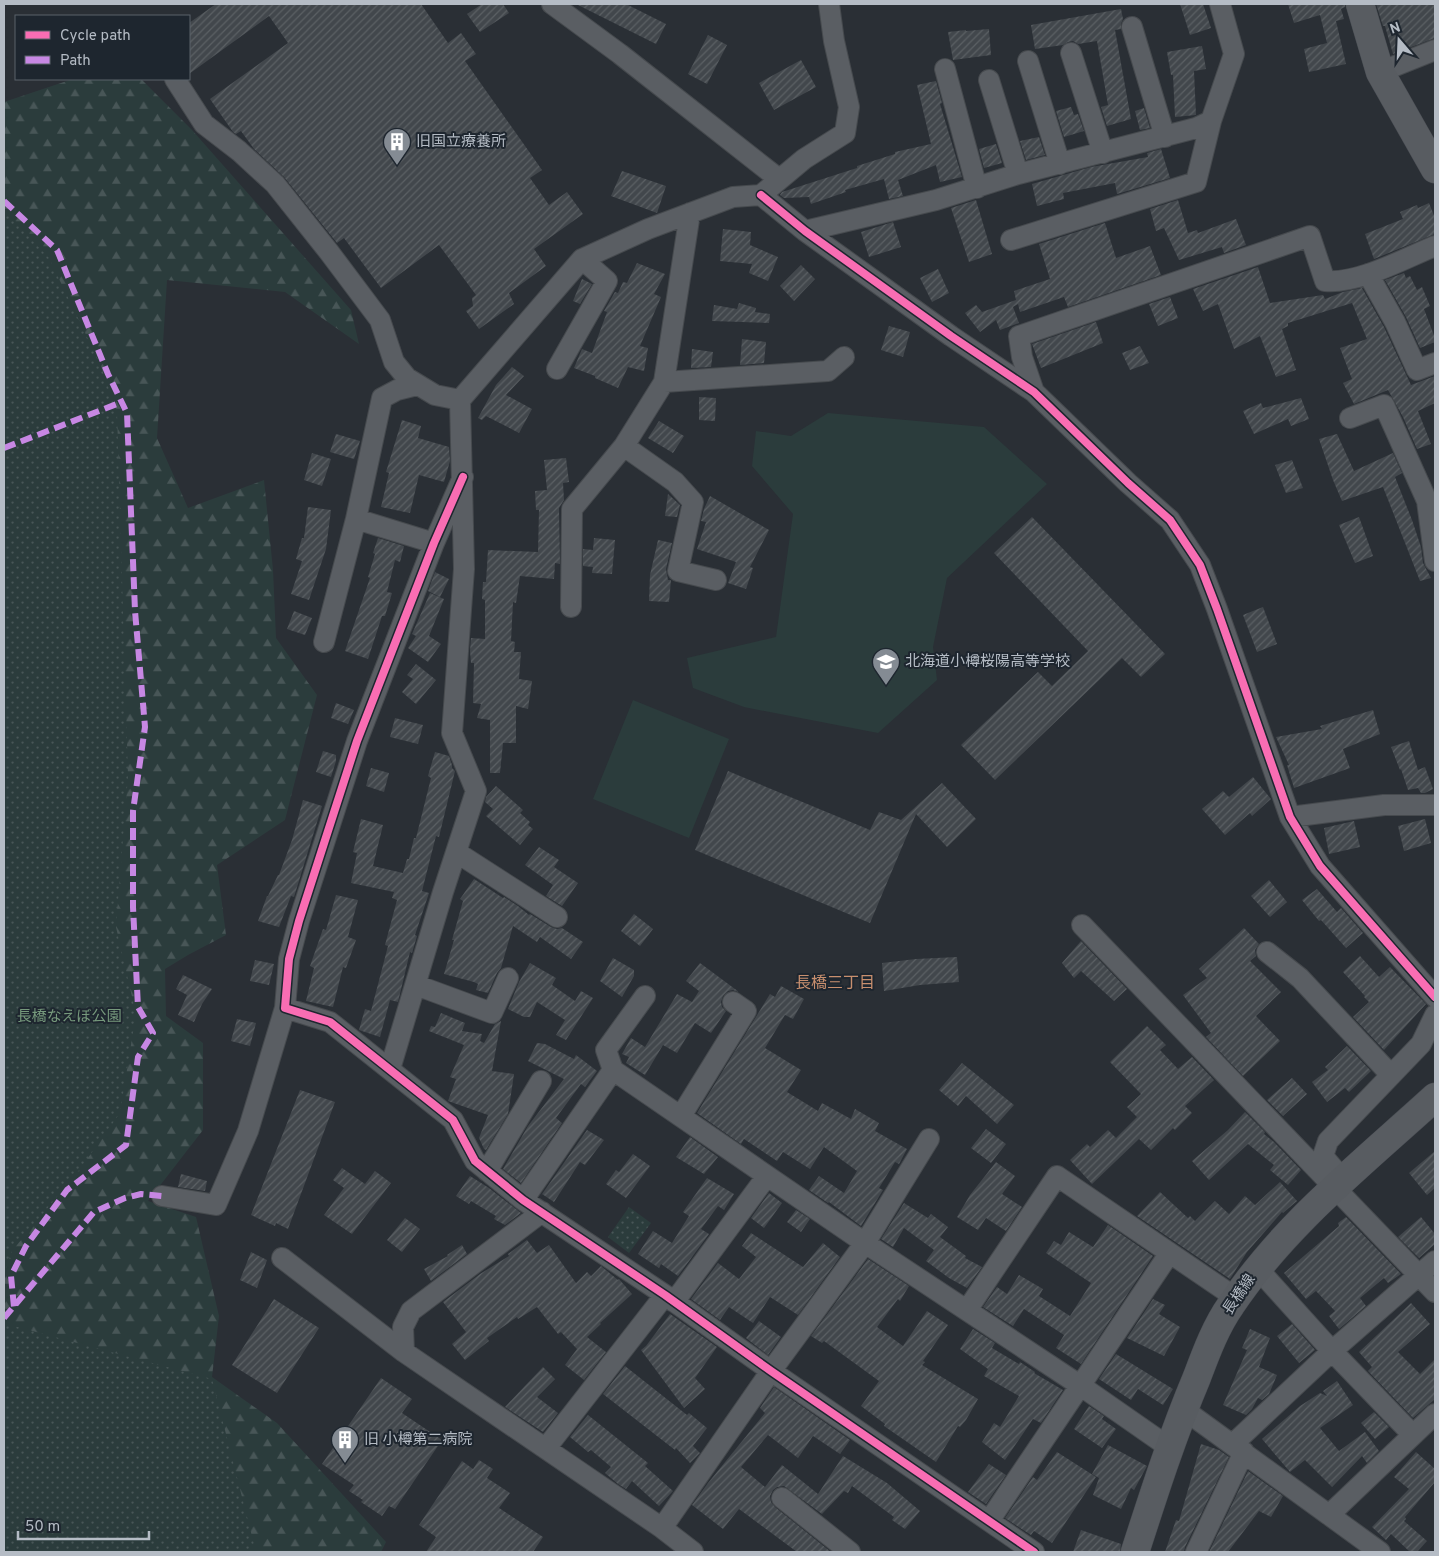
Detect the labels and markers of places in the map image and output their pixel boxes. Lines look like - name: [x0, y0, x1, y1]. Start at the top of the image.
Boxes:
- building icon: 旧国立療養所: [382, 127, 412, 166]
- place label: 旧国立療養所: [416, 133, 506, 152]
- school or university icon: 北海道小樽桜陽高等学校: [871, 647, 901, 686]
- place label: 北海道小樽桜陽高等学校: [905, 652, 1070, 672]
- building icon: 旧 小樽第二病院: [330, 1425, 360, 1464]
- place label: 旧 小樽第二病院: [364, 1431, 473, 1450]

